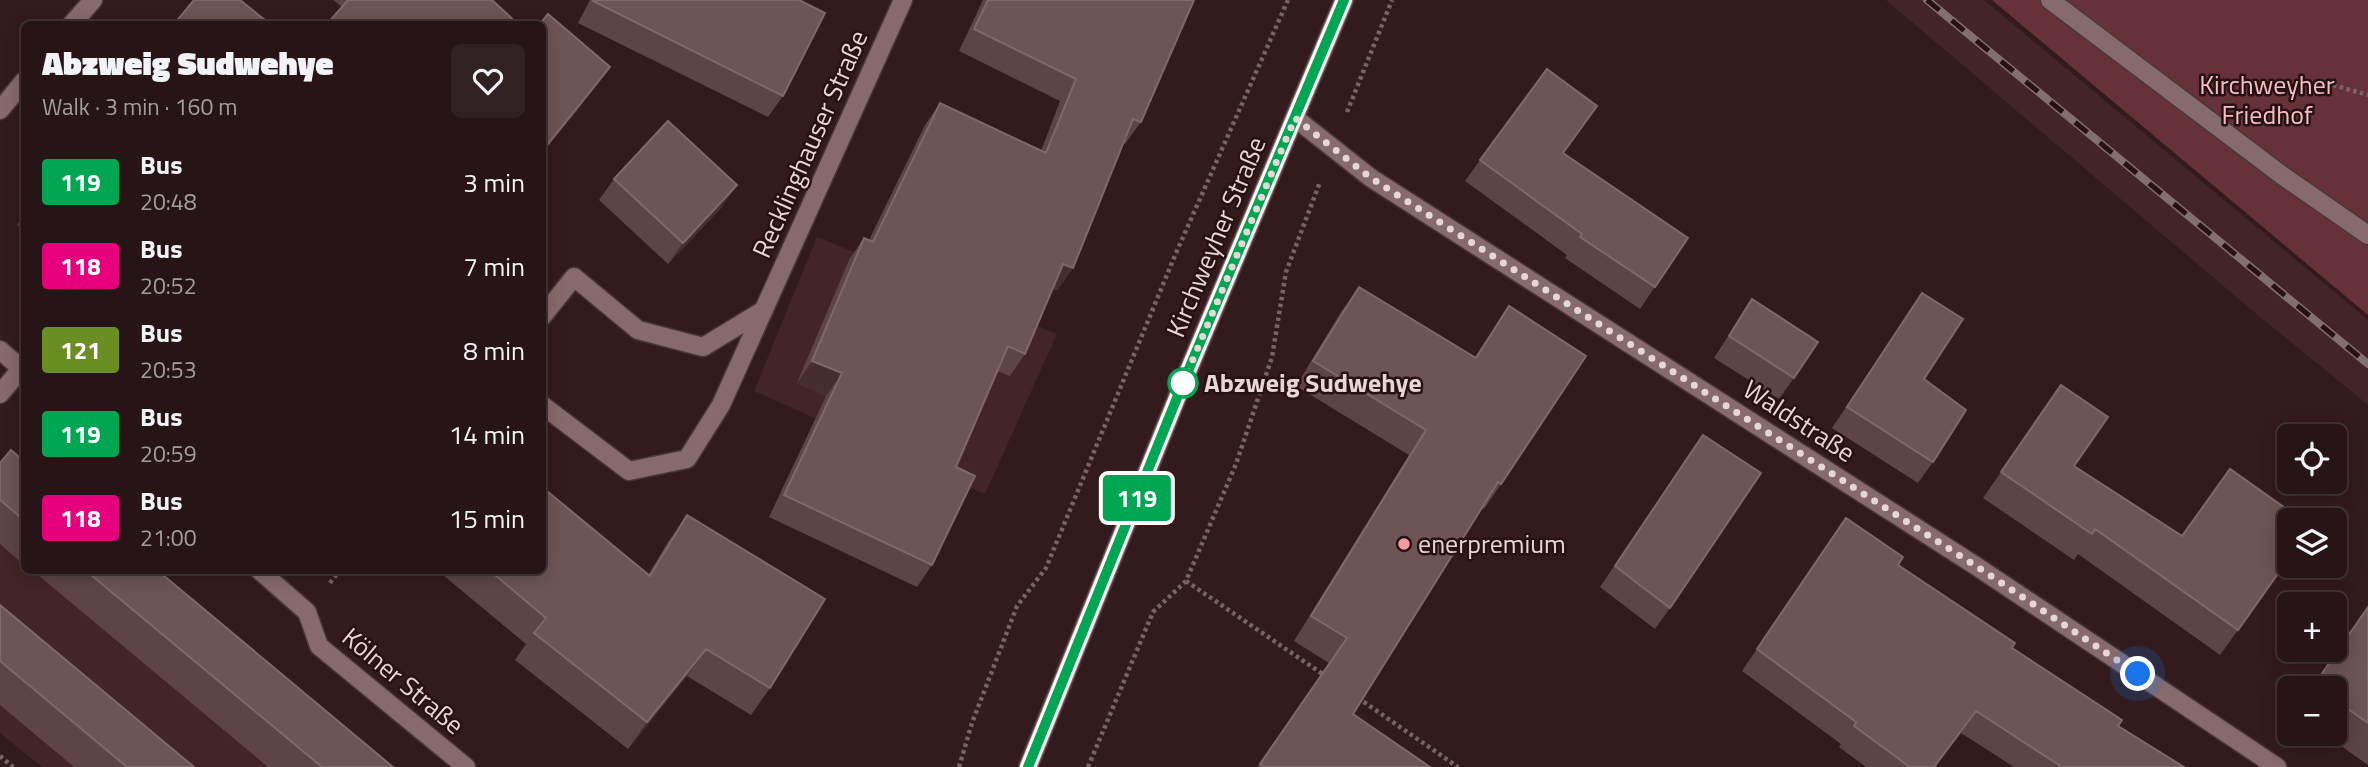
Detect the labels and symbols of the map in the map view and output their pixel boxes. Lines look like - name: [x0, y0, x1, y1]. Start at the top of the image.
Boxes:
- street label: Recklinghauser Straße: [742, 24, 877, 264]
- park label: Kirchweyher Friedhof: [2199, 65, 2335, 134]
- street label: Kirchweyher Straße: [1156, 131, 1275, 343]
- place label: Abzweig Sudwehye: [1204, 363, 1422, 402]
- marker: Abzweig Sudwehye: [1168, 368, 1198, 398]
- street label: Waldstraße: [1736, 370, 1863, 471]
- line badge: 119: [1097, 475, 1177, 521]
- place label: enerpremium: [1418, 524, 1566, 563]
- marker: enerpremium: [1396, 536, 1412, 552]
- street label: Kölner Straße: [334, 618, 473, 743]
- your location: [2120, 656, 2155, 691]

